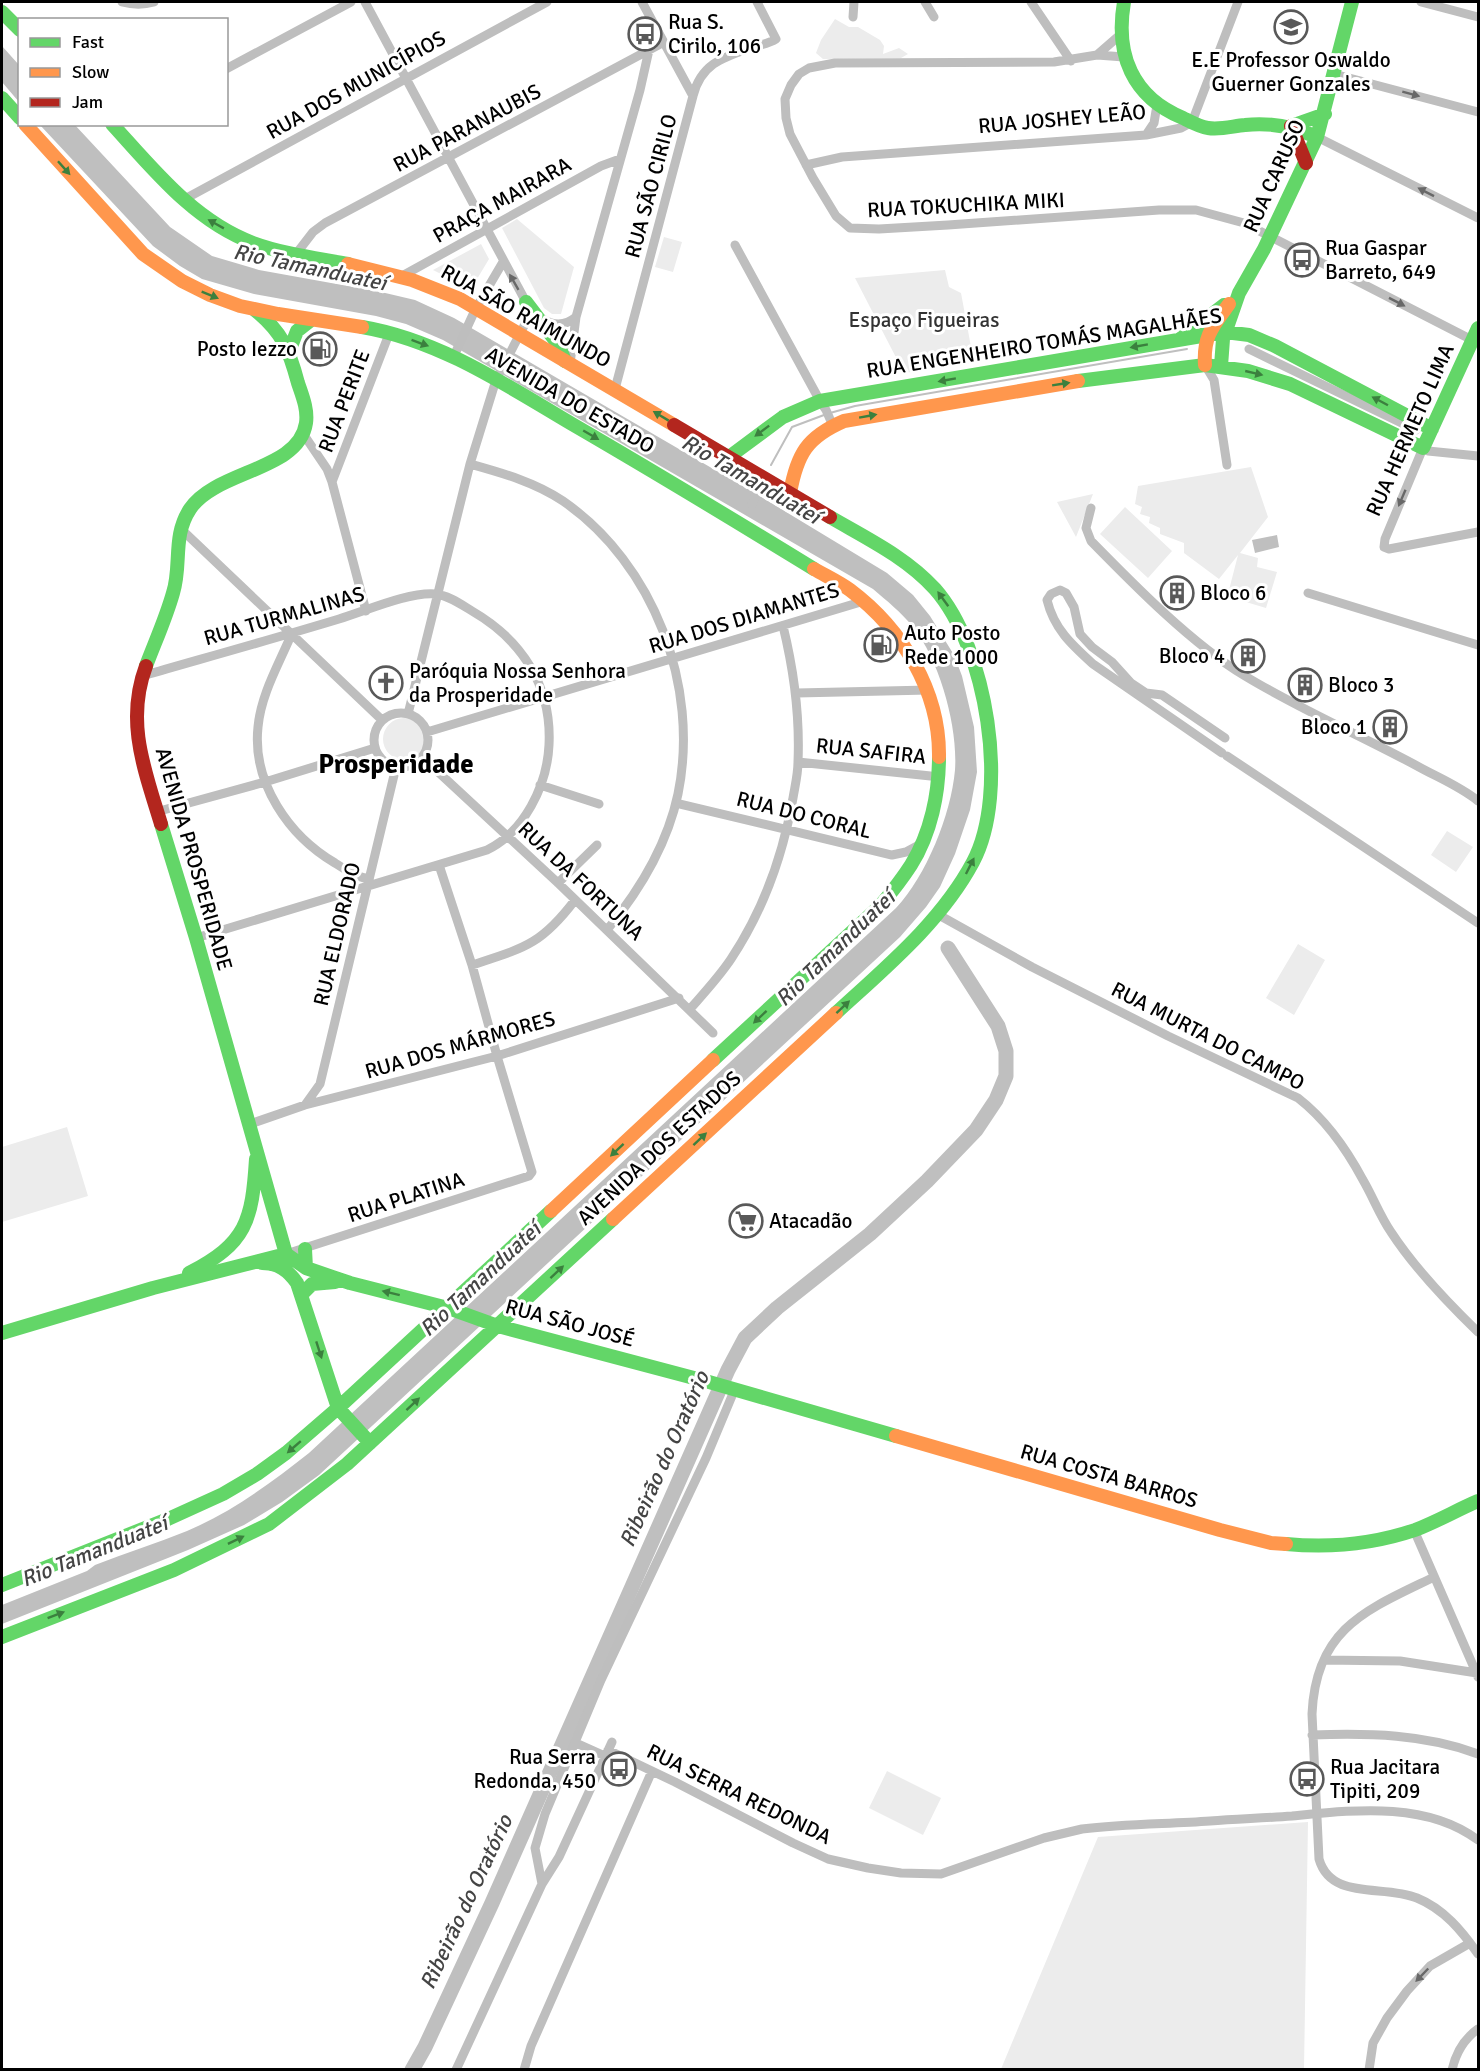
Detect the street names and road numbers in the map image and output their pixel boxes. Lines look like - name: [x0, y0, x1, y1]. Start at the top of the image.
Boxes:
- street label: RUA DOS MUNICÍPIOS: [262, 25, 450, 145]
- street label: RUA PARANAUBIS: [389, 78, 545, 178]
- street label: RUA JOSHEY LEÃO: [977, 99, 1147, 139]
- street label: RUA SÃO CIRILO: [619, 111, 683, 261]
- street label: RUA CARUSO: [1238, 116, 1310, 236]
- street label: PRAÇA MAIRARA: [428, 151, 576, 249]
- street label: RUA TOKUCHIKA MIKI: [866, 187, 1066, 223]
- street label: RUA SÃO RAIMUNDO: [436, 258, 616, 374]
- street label: RUA ENGENHEIRO TOMÁS MAGALHÃES: [865, 302, 1223, 384]
- street label: RUA HERMETO LIMA: [1360, 340, 1460, 520]
- street label: AVENIDA DO ESTADO: [481, 341, 659, 459]
- street label: RUA PERITE: [312, 346, 376, 456]
- street label: RUA DOS DIAMANTES: [646, 577, 842, 659]
- street label: RUA TURMALINAS: [201, 581, 367, 651]
- street label: RUA SAFIRA: [815, 732, 927, 770]
- street label: AVENIDA PROSPERIDADE: [150, 744, 238, 974]
- street label: RUA DO CORAL: [734, 786, 874, 844]
- street label: RUA DA FORTUNA: [513, 816, 649, 946]
- street label: RUA ELDORADO: [308, 860, 366, 1008]
- street label: RUA MURTA DO CAMPO: [1107, 976, 1309, 1096]
- street label: RUA DOS MÁRMORES: [362, 1005, 558, 1085]
- street label: AVENIDA DOS ESTADOS: [572, 1065, 746, 1231]
- street label: RUA PLATINA: [344, 1166, 468, 1228]
- street label: RUA SÃO JOSÉ: [503, 1293, 637, 1353]
- street label: RUA COSTA BARROS: [1017, 1438, 1201, 1514]
- street label: RUA SERRA REDONDA: [643, 1738, 836, 1850]

